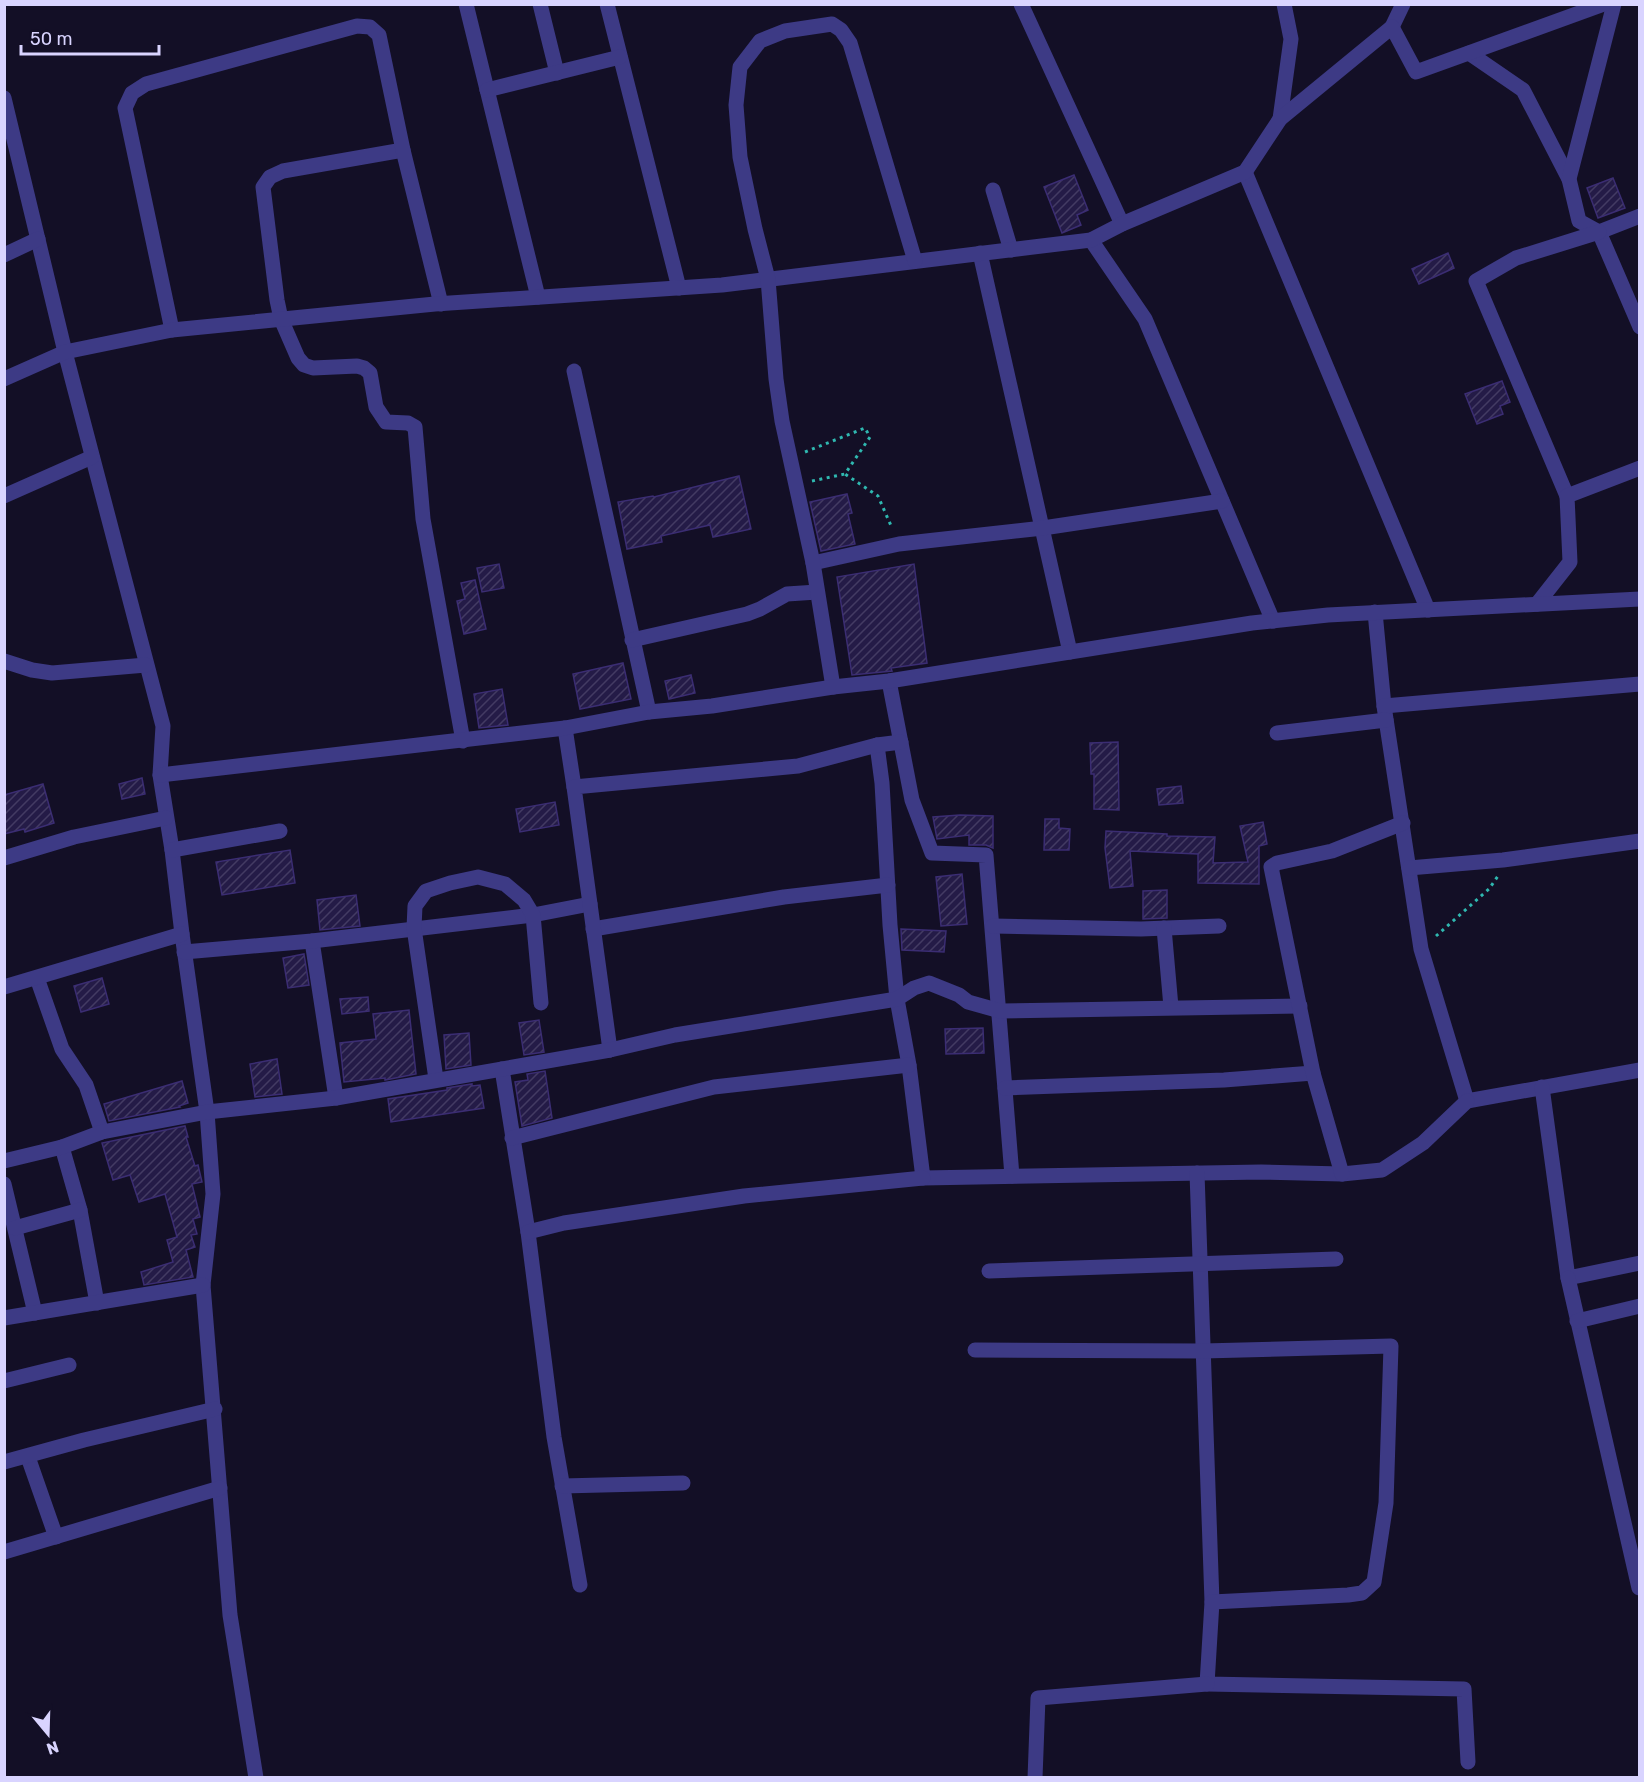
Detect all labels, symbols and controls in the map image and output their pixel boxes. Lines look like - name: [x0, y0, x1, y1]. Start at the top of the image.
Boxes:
- scale bar: [21, 18, 159, 56]
- text: 50 m: [30, 28, 73, 50]
- north arrow: [18, 1704, 78, 1764]
- text: N: [44, 1737, 61, 1759]

